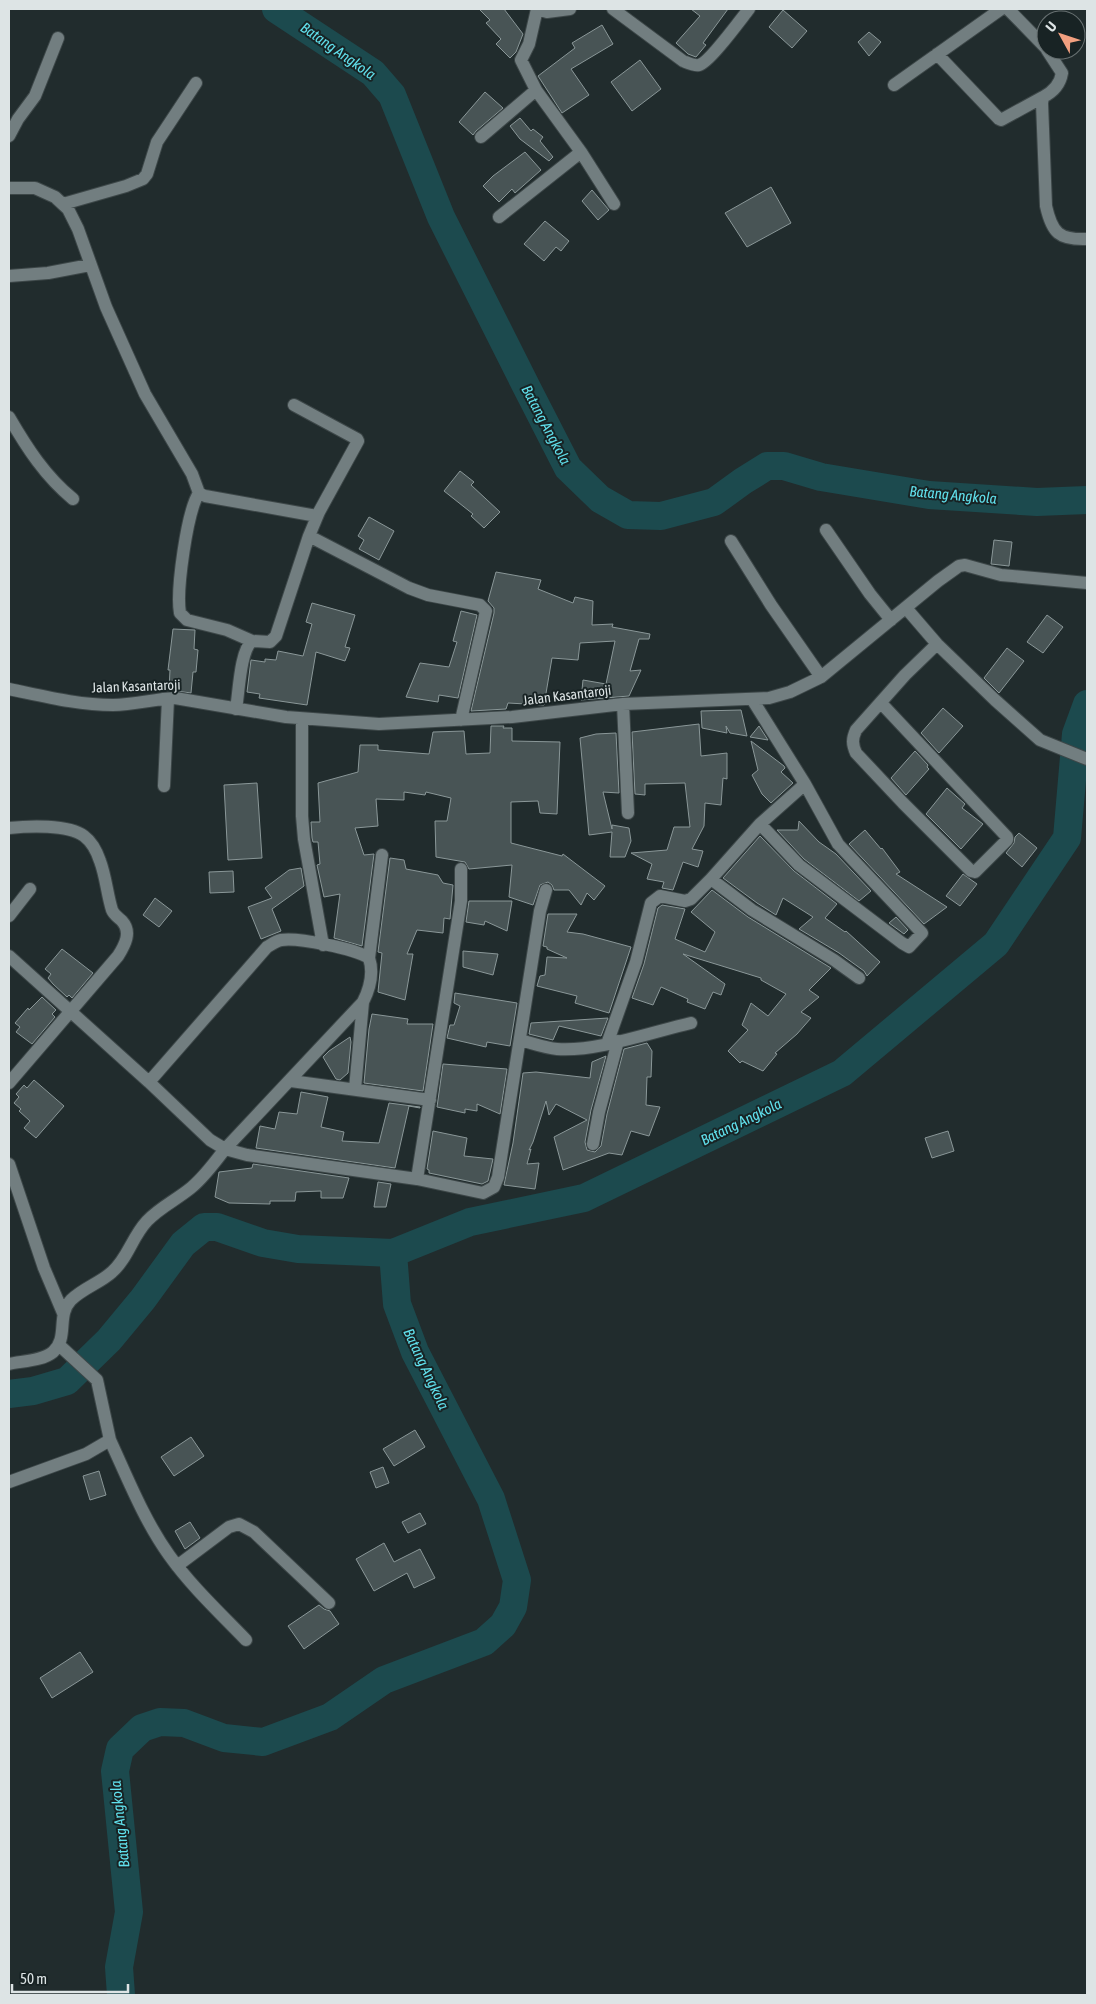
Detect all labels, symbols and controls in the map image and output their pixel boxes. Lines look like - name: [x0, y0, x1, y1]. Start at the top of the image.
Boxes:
- north arrow: [1036, 10, 1086, 60]
- text: U: [1042, 18, 1060, 35]
- water label: Batang Angkola: [298, 19, 379, 83]
- water label: Batang Angkola: [518, 382, 574, 467]
- water label: Batang Angkola: [909, 482, 997, 507]
- street label: Jalan Kasantaroji: [91, 676, 181, 696]
- street label: Jalan Kasantaroji: [522, 682, 612, 708]
- water label: Batang Angkola: [698, 1095, 784, 1148]
- water label: Batang Angkola: [400, 1326, 453, 1412]
- water label: Batang Angkola: [106, 1780, 133, 1868]
- scale bar: [12, 1962, 129, 1994]
- text: 50 m: [20, 1970, 47, 1987]

